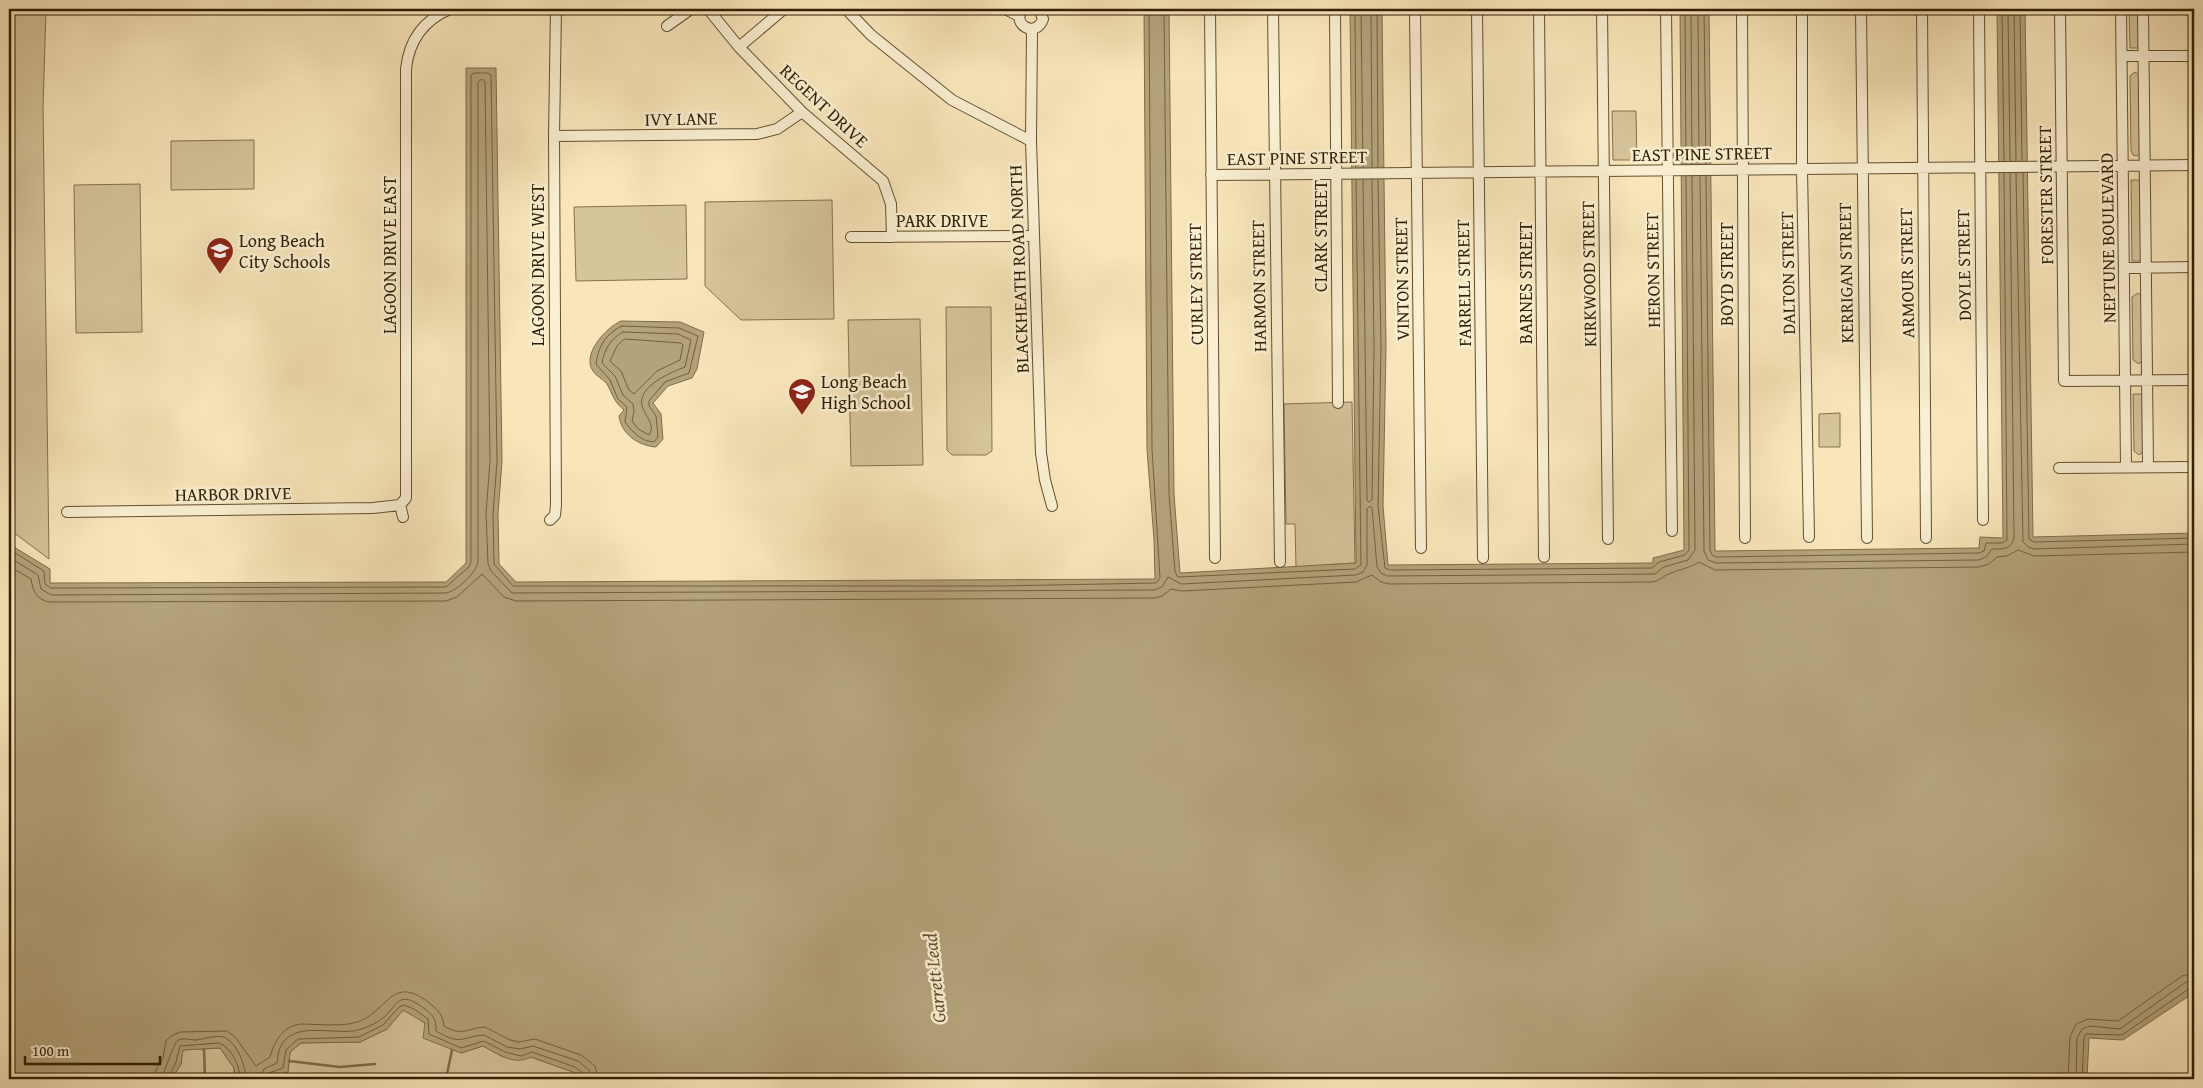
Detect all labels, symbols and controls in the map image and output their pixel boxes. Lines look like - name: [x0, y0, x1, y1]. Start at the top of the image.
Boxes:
- street label: REGENT DRIVE: [774, 57, 875, 154]
- street label: IVY LANE: [644, 104, 718, 133]
- street label: FORESTER STREET: [2031, 125, 2060, 265]
- street label: EAST PINE STREET: [1632, 139, 1772, 168]
- street label: EAST PINE STREET: [1227, 143, 1367, 172]
- street label: NEPTUNE BOULEVARD: [2093, 153, 2122, 323]
- street label: BLACKHEATH ROAD NORTH: [1001, 164, 1036, 374]
- street label: LAGOON DRIVE EAST: [376, 176, 403, 334]
- street label: CLARK STREET: [1307, 180, 1334, 292]
- street label: LAGOON DRIVE WEST: [524, 184, 551, 346]
- street label: KIRKWOOD STREET: [1574, 201, 1603, 347]
- street label: KERRIGAN STREET: [1831, 202, 1860, 344]
- street label: PARK DRIVE: [896, 207, 988, 234]
- street label: ARMOUR STREET: [1892, 207, 1921, 339]
- street label: DOYLE STREET: [1949, 209, 1978, 321]
- street label: DALTON STREET: [1773, 211, 1802, 335]
- street label: HERON STREET: [1638, 212, 1667, 328]
- street label: VINTON STREET: [1387, 217, 1416, 341]
- street label: FARRELL STREET: [1449, 219, 1478, 347]
- street label: HARMON STREET: [1244, 220, 1273, 352]
- street label: BARNES STREET: [1512, 222, 1539, 344]
- street label: BOYD STREET: [1713, 222, 1740, 326]
- street label: CURLEY STREET: [1181, 223, 1210, 345]
- place label: Long Beach City Schools: [239, 227, 330, 275]
- school or university icon: Long Beach City Schools: [205, 236, 235, 275]
- place label: Long Beach High School: [821, 368, 911, 416]
- school or university icon: Long Beach High School: [787, 377, 817, 416]
- street label: HARBOR DRIVE: [175, 479, 291, 508]
- water label: Garrett Lead: [915, 932, 953, 1024]
- scale bar: [25, 1033, 160, 1065]
- text: 100 m: [32, 1040, 70, 1061]

